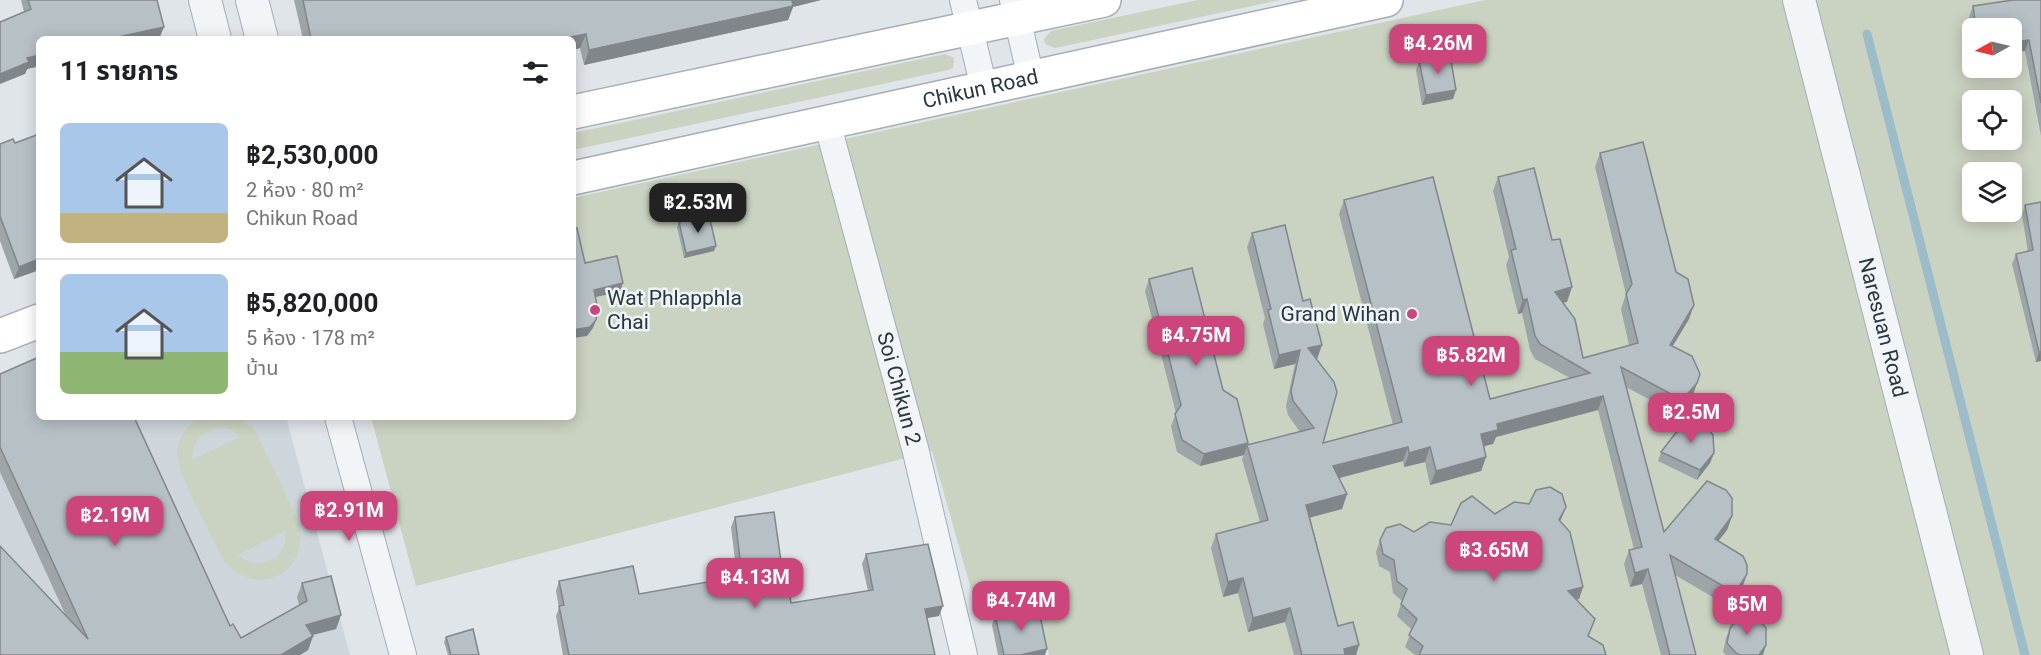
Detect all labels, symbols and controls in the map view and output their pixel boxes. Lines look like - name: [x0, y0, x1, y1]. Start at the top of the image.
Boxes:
- north arrow: [1962, 18, 2022, 78]
- map controls: [1962, 18, 2022, 222]
- pin: ฿4.26M: [1389, 24, 1487, 75]
- text: ฿4.26M: [1403, 31, 1473, 55]
- text: 11 รายการ: [60, 56, 178, 86]
- icon: filters: [519, 56, 552, 89]
- street label: Chikun Road: [920, 65, 1040, 113]
- button: locate: [1962, 90, 2022, 150]
- text: ฿2,530,000: [246, 140, 378, 170]
- icon: home: [108, 147, 180, 219]
- button: layers: [1962, 162, 2022, 222]
- text: 2 ห้อง · 80 m²: [246, 178, 364, 202]
- pin: ฿2.53M: [649, 183, 747, 234]
- text: ฿2.53M: [663, 190, 733, 214]
- text: Chikun Road: [246, 206, 358, 230]
- street label: Naresuan Road: [1854, 255, 1912, 400]
- place label: Wat Phlapphla Chai: [607, 286, 742, 334]
- text: ฿5,820,000: [246, 288, 378, 318]
- icon: home: [108, 298, 180, 370]
- place label: Grand Wihan: [1281, 302, 1400, 326]
- marker: Wat Phlapphla Chai: [588, 303, 602, 317]
- marker: Grand Wihan: [1405, 307, 1419, 321]
- pin: ฿4.75M: [1147, 316, 1245, 367]
- text: ฿4.75M: [1161, 323, 1231, 347]
- text: 5 ห้อง · 178 m²: [246, 326, 375, 350]
- street label: Soi Chikun 2: [872, 329, 926, 448]
- pin: ฿5.82M: [1422, 336, 1520, 387]
- text: ฿5.82M: [1436, 343, 1506, 367]
- text: บ้าน: [246, 356, 278, 380]
- pin: ฿2.5M: [1649, 393, 1733, 444]
- text: ฿2.5M: [1662, 400, 1720, 424]
- pin: ฿2.91M: [300, 491, 398, 542]
- pin: ฿2.19M: [66, 496, 164, 547]
- text: ฿2.91M: [314, 498, 384, 522]
- text: ฿2.19M: [80, 503, 150, 527]
- pin: ฿3.65M: [1445, 531, 1543, 582]
- text: ฿3.65M: [1459, 538, 1529, 562]
- pin: ฿4.13M: [706, 558, 804, 609]
- text: ฿4.13M: [720, 565, 790, 589]
- pin: ฿4.74M: [972, 581, 1070, 632]
- pin: ฿5M: [1718, 585, 1776, 636]
- text: ฿4.74M: [986, 588, 1056, 612]
- text: ฿5M: [1727, 592, 1767, 616]

